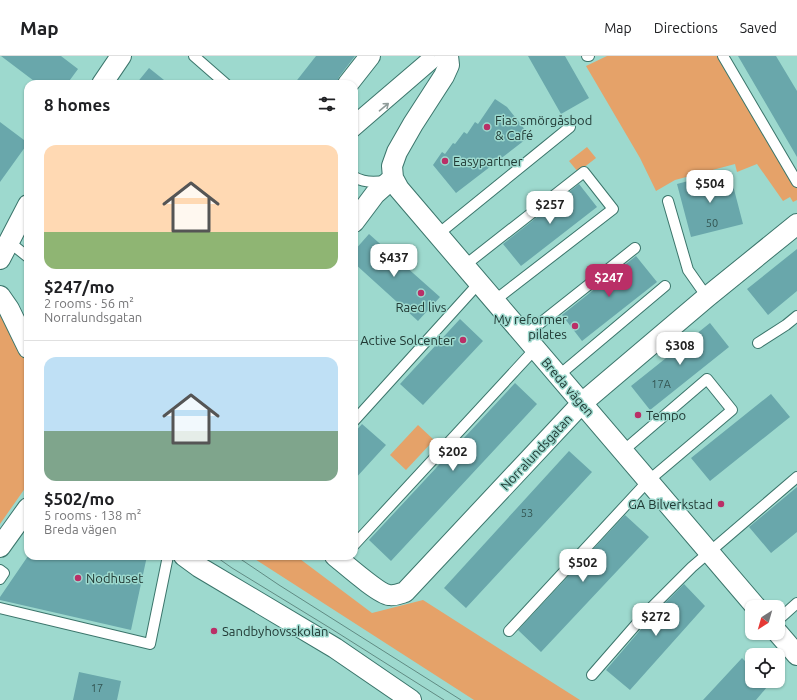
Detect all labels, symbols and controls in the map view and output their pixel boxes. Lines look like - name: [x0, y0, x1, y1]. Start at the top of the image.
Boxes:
- text: Map: [20, 17, 59, 39]
- text: Map: [604, 20, 632, 36]
- text: Directions: [654, 20, 718, 36]
- text: Saved: [740, 20, 777, 36]
- icon: filters: [316, 93, 338, 115]
- text: 8 homes: [44, 95, 110, 114]
- one-way arrow: [378, 102, 389, 111]
- place label: Fias smörgåsbod & Café: [495, 113, 592, 142]
- marker: Fias smörgåsbod & Café: [482, 122, 492, 132]
- place label: Easypartner: [453, 154, 523, 168]
- marker: Easypartner: [440, 156, 450, 166]
- pin: $504: [686, 170, 734, 204]
- icon: home: [155, 171, 227, 243]
- text: $504: [695, 176, 725, 190]
- pin: $257: [526, 191, 574, 225]
- text: $257: [535, 197, 565, 211]
- house number: 50: [706, 217, 718, 229]
- pin: $437: [370, 244, 418, 278]
- text: $437: [379, 250, 409, 264]
- pin: $247: [585, 264, 633, 298]
- text: $247: [594, 270, 624, 284]
- text: $247/mo: [44, 277, 114, 296]
- marker: Raed livs: [416, 288, 426, 298]
- text: 2 rooms · 56 m²: [44, 296, 134, 310]
- place label: Raed livs: [395, 300, 447, 314]
- text: Norralundsgatan: [44, 310, 142, 324]
- place label: My reformer pilates: [494, 312, 567, 341]
- marker: My reformer pilates: [570, 321, 580, 331]
- pin: $308: [656, 332, 704, 366]
- place label: Active Solcenter: [360, 333, 455, 347]
- marker: Active Solcenter: [458, 335, 468, 345]
- text: $308: [665, 338, 695, 352]
- street label: Breda vägen: [539, 355, 597, 419]
- house number: 17A: [651, 378, 672, 390]
- icon: home: [155, 383, 227, 455]
- place label: Tempo: [646, 408, 686, 422]
- marker: Tempo: [633, 410, 643, 420]
- street label: Norralundsgatan: [497, 411, 575, 493]
- pin: $202: [429, 438, 477, 472]
- text: $202: [438, 444, 468, 458]
- text: $502/mo: [44, 489, 114, 508]
- place label: GA Bilverkstad: [628, 497, 713, 511]
- marker: GA Bilverkstad: [716, 499, 726, 509]
- house number: 53: [521, 507, 533, 519]
- text: 5 rooms · 138 m²: [44, 508, 141, 522]
- text: Breda vägen: [44, 522, 117, 536]
- pin: $502: [559, 549, 607, 583]
- text: $502: [568, 555, 598, 569]
- place label: Nodhuset: [86, 571, 143, 585]
- marker: Nodhuset: [73, 573, 83, 583]
- north arrow: [745, 600, 785, 640]
- map controls: [745, 600, 785, 688]
- pin: $272: [632, 603, 680, 637]
- text: $272: [641, 609, 671, 623]
- place label: Sandbyhovsskolan: [222, 624, 328, 638]
- marker: Sandbyhovsskolan: [209, 626, 219, 636]
- button: locate: [745, 648, 785, 688]
- house number: 17: [91, 682, 103, 694]

